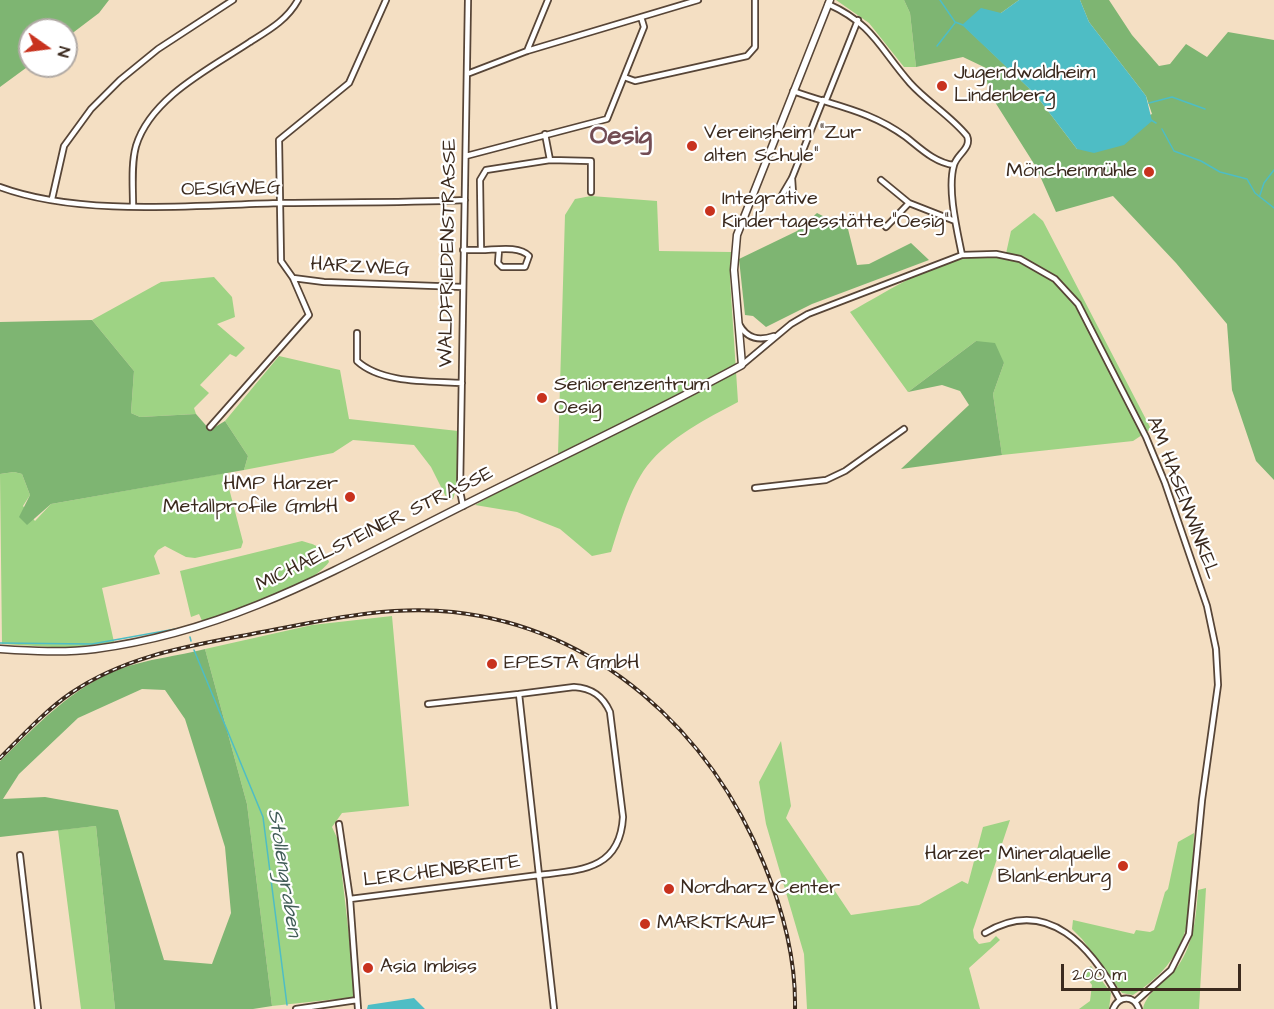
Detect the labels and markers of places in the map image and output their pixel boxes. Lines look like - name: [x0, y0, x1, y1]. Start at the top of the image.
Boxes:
- place label: Jugendwaldheim Lindenberg: [954, 62, 1095, 109]
- marker: Jugendwaldheim Lindenberg: [935, 79, 949, 93]
- place label: Vereinsheim "Zur alten Schule": [704, 122, 861, 169]
- marker: Vereinsheim "Zur alten Schule": [685, 139, 699, 153]
- place label: Mönchenmühle: [1006, 160, 1137, 184]
- marker: Mönchenmühle: [1142, 165, 1156, 179]
- place label: Integrative Kindertagesstätte "Oesig": [722, 188, 949, 235]
- marker: Integrative Kindertagesstätte "Oesig": [703, 204, 717, 218]
- place label: Seniorenzentrum Oesig: [554, 374, 709, 421]
- marker: Seniorenzentrum Oesig: [535, 391, 549, 405]
- place label: HMP Harzer Metallprofile GmbH: [163, 473, 338, 520]
- marker: HMP Harzer Metallprofile GmbH: [343, 490, 357, 504]
- place label: EPESTA GmbH: [504, 652, 639, 676]
- marker: EPESTA GmbH: [485, 657, 499, 671]
- place label: Harzer Mineralquelle Blankenburg: [925, 843, 1111, 890]
- marker: Harzer Mineralquelle Blankenburg: [1116, 859, 1130, 873]
- place label: Nordharz Center: [681, 877, 840, 901]
- marker: Nordharz Center: [662, 882, 676, 896]
- place label: MARKTKAUF: [657, 912, 775, 936]
- marker: MARKTKAUF: [638, 917, 652, 931]
- place label: Asia Imbiss: [380, 956, 477, 980]
- marker: Asia Imbiss: [361, 961, 375, 975]

